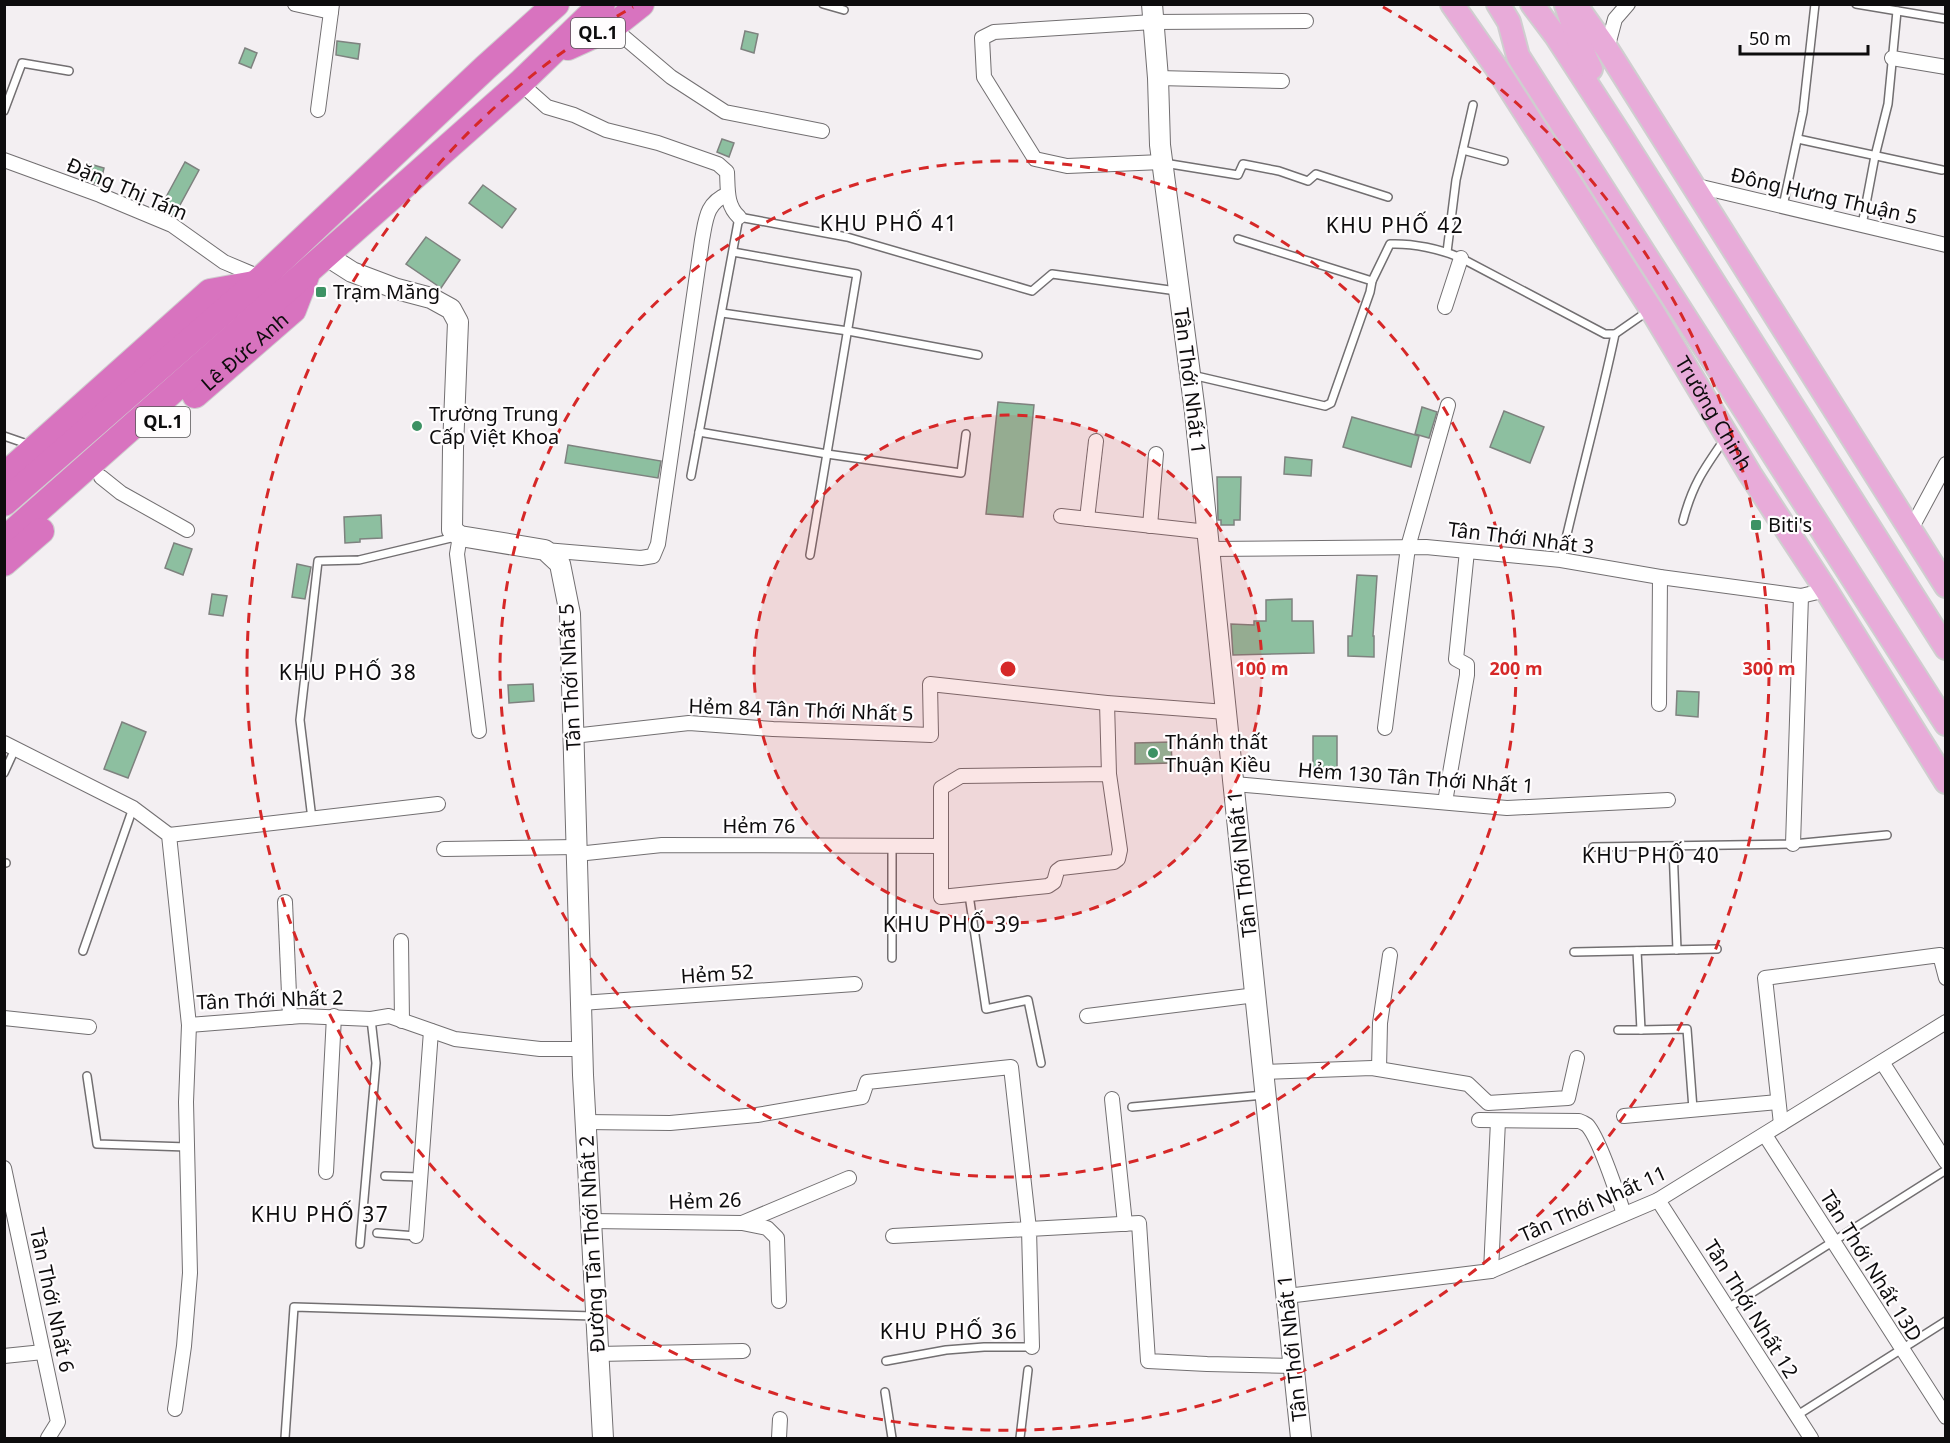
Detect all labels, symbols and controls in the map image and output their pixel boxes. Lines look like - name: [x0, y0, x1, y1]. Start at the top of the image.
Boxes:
- road number: QL.1: [571, 18, 625, 48]
- scale bar: [1740, 18, 1868, 56]
- text: 50 m: [1749, 26, 1791, 50]
- street label: Đặng Thị Tám: [63, 151, 192, 226]
- street label: Đông Hưng Thuận 5: [1728, 161, 1920, 230]
- district label: KHU PHỐ 41: [820, 209, 958, 237]
- district label: KHU PHỐ 42: [1326, 211, 1464, 239]
- place label: Trạm Măng: [333, 278, 440, 305]
- marker: Trạm Măng: [314, 285, 328, 299]
- street label: Lê Đức Anh: [195, 306, 294, 397]
- street label: Tân Thới Nhất 1: [1168, 306, 1213, 456]
- street label: Trường Chinh: [1669, 351, 1759, 475]
- place label: Trường Trung Cấp Việt Khoa: [429, 400, 559, 450]
- road number: QL.1: [136, 407, 190, 437]
- marker: Trường Trung Cấp Việt Khoa: [410, 419, 424, 433]
- place label: Biti's: [1768, 511, 1812, 538]
- street label: Tân Thới Nhất 3: [1446, 515, 1596, 560]
- marker: Biti's: [1749, 518, 1763, 532]
- street label: Tân Thới Nhất 5: [552, 603, 587, 751]
- text: 100 m: [1235, 656, 1289, 680]
- text: 200 m: [1489, 656, 1543, 680]
- text: 300 m: [1742, 656, 1796, 680]
- district label: KHU PHỐ 38: [279, 658, 417, 686]
- centre of rings: [998, 659, 1018, 679]
- street label: Hẻm 84 Tân Thới Nhất 5: [688, 692, 914, 727]
- place label: Thánh thất Thuận Kiều: [1165, 728, 1271, 778]
- marker: Thánh thất Thuận Kiều: [1146, 746, 1160, 760]
- street label: Hẻm 130 Tân Thới Nhất 1: [1297, 756, 1535, 799]
- street label: Tân Thới Nhất 1: [1220, 789, 1263, 939]
- street label: Hẻm 76: [723, 812, 795, 839]
- district label: KHU PHỐ 40: [1582, 841, 1720, 869]
- district label: KHU PHỐ 39: [883, 910, 1021, 938]
- street label: Hẻm 52: [680, 957, 754, 990]
- street label: Tân Thới Nhất 2: [196, 983, 344, 1016]
- street label: Đường Tân Thới Nhất 2: [572, 1135, 611, 1353]
- street label: Tân Thới Nhất 11: [1515, 1159, 1671, 1248]
- street label: Tân Thới Nhất 13D: [1814, 1185, 1929, 1346]
- street label: Hẻm 26: [668, 1186, 742, 1215]
- district label: KHU PHỐ 37: [251, 1200, 389, 1228]
- street label: Tân Thới Nhất 6: [24, 1225, 81, 1375]
- street label: Tân Thới Nhất 12: [1698, 1234, 1805, 1383]
- street label: Tân Thới Nhất 1: [1270, 1273, 1313, 1423]
- district label: KHU PHỐ 36: [880, 1317, 1018, 1345]

